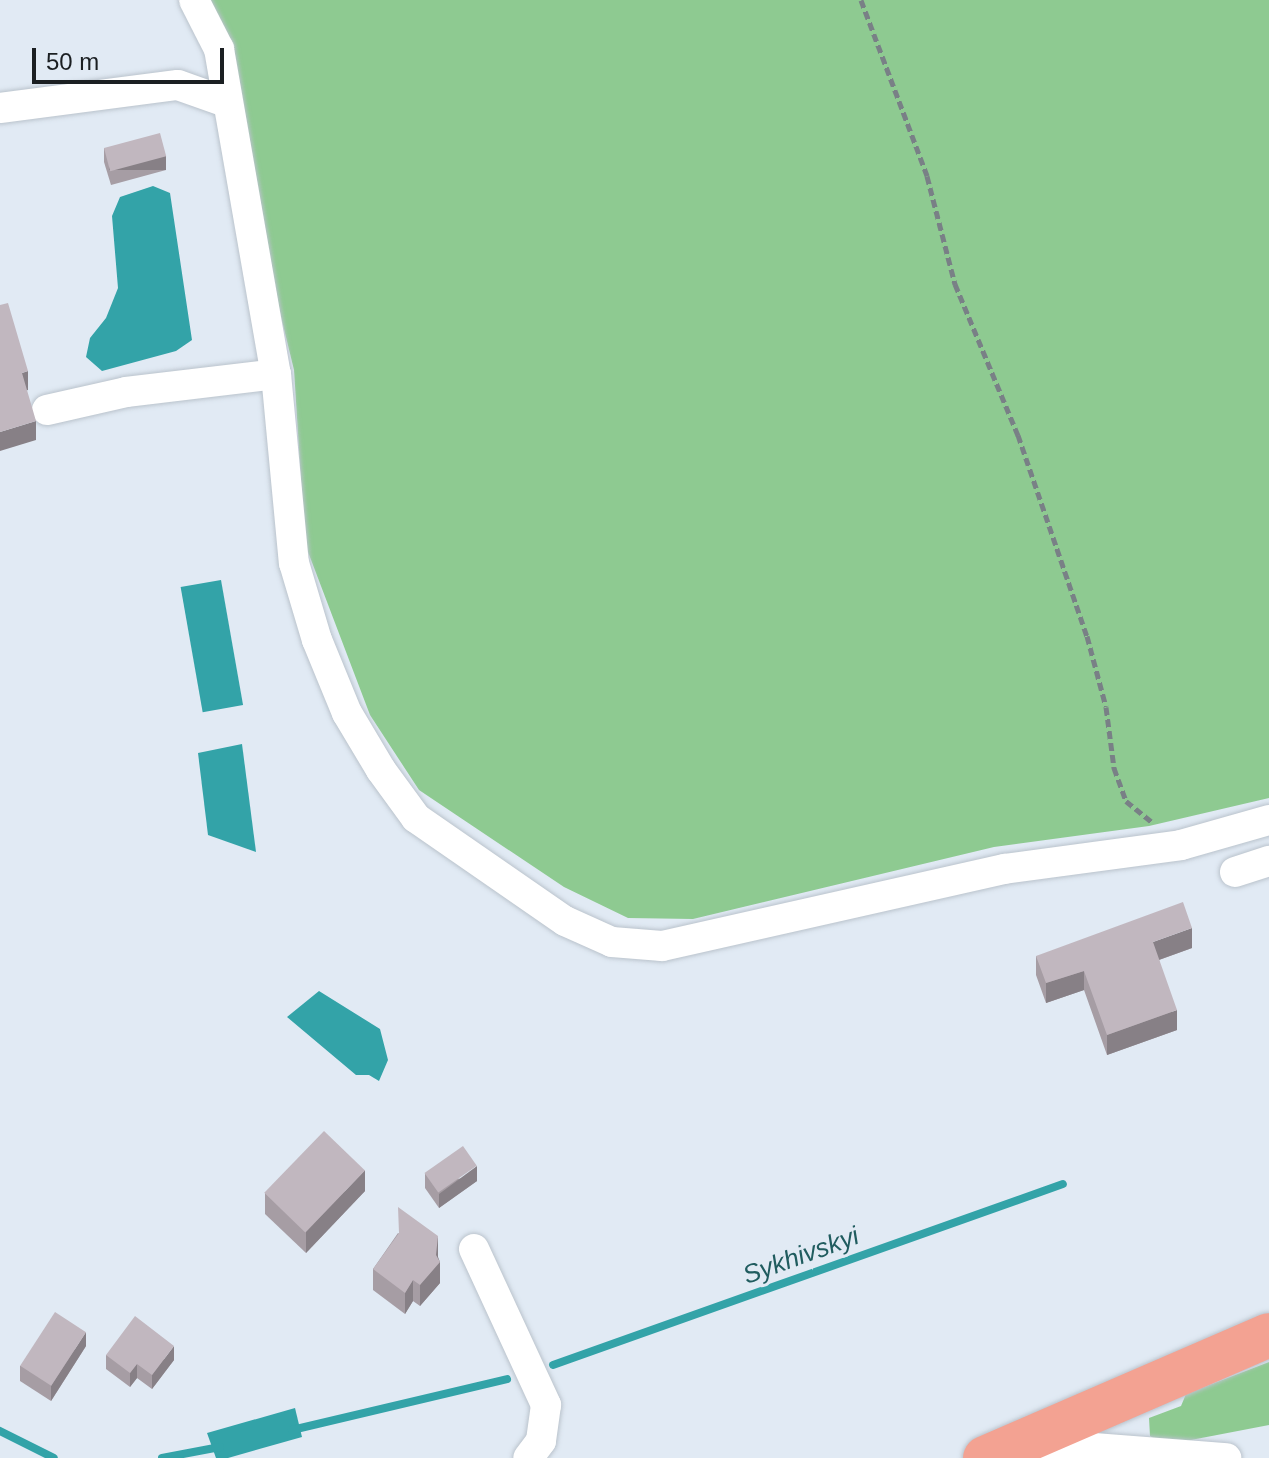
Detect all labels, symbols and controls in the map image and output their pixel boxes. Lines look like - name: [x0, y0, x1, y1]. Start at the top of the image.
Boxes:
- scale bar: [36, 32, 228, 82]
- text: 50 m: [46, 48, 99, 75]
- water label: Sykhivskyi: [739, 1221, 863, 1291]

